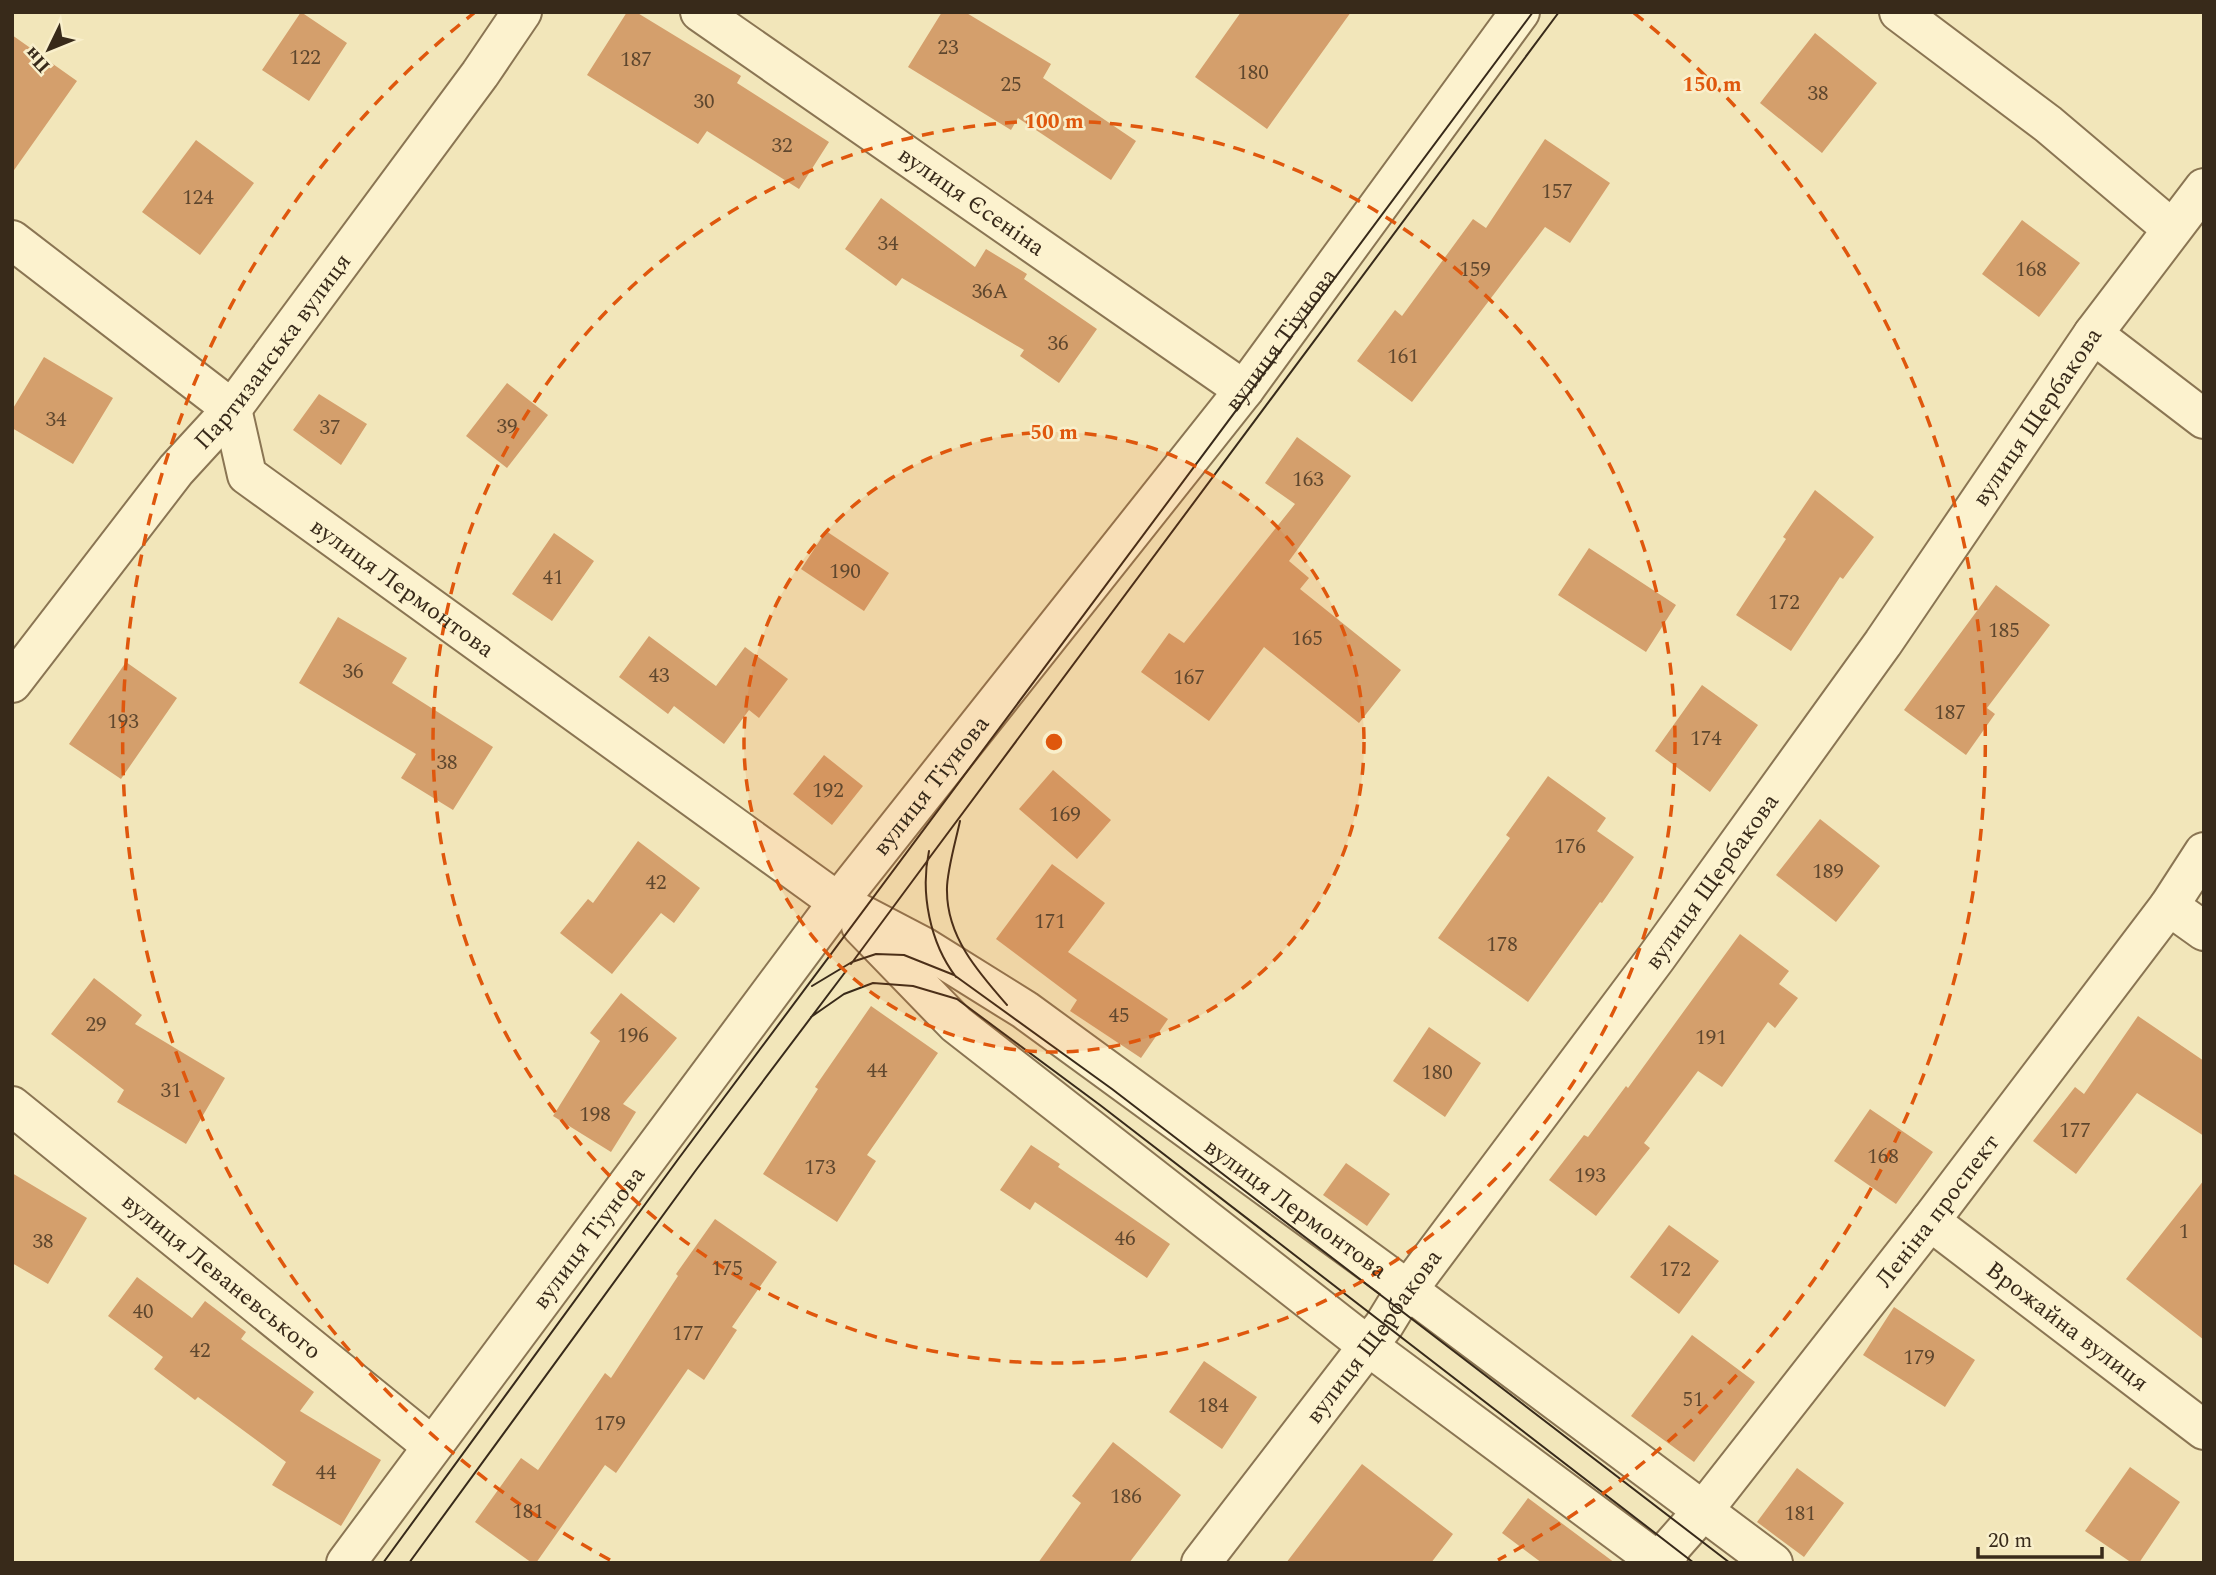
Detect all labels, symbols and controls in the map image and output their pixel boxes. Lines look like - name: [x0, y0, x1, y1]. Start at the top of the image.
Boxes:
- north arrow: [14, 14, 84, 84]
- house number: 23: [938, 32, 959, 64]
- text: Пн: [18, 40, 58, 79]
- house number: 122: [289, 42, 321, 74]
- house number: 187: [620, 44, 652, 76]
- house number: 180: [1237, 57, 1269, 89]
- house number: 25: [1001, 69, 1022, 101]
- text: 150 m: [1682, 69, 1742, 101]
- house number: 38: [1808, 78, 1829, 110]
- house number: 30: [694, 86, 715, 118]
- text: 100 m: [1024, 106, 1084, 138]
- house number: 32: [772, 130, 793, 162]
- street label: вулиця Єсеніна: [890, 138, 1052, 266]
- house number: 157: [1541, 176, 1573, 208]
- house number: 124: [182, 182, 214, 214]
- house number: 34: [878, 228, 899, 260]
- street label: Партизанська вулиця: [186, 246, 361, 458]
- house number: 159: [1459, 254, 1491, 286]
- house number: 168: [2015, 254, 2047, 286]
- street label: вулиця Тіунова: [1216, 260, 1347, 420]
- house number: 36А: [972, 276, 1009, 308]
- street label: вулиця Щербакова: [1964, 320, 2112, 514]
- house number: 36: [1048, 328, 1069, 360]
- house number: 161: [1387, 341, 1419, 373]
- house number: 34: [46, 404, 67, 436]
- house number: 39: [497, 411, 518, 443]
- house number: 37: [320, 412, 341, 444]
- text: 50 m: [1030, 417, 1078, 449]
- house number: 163: [1292, 464, 1324, 496]
- street label: вулиця Лермонтова: [302, 509, 502, 667]
- house number: 190: [829, 556, 861, 588]
- house number: 41: [543, 562, 564, 594]
- house number: 172: [1768, 587, 1800, 619]
- house number: 185: [1988, 615, 2020, 647]
- house number: 165: [1291, 623, 1323, 655]
- house number: 36: [343, 656, 364, 688]
- house number: 43: [649, 660, 670, 692]
- house number: 167: [1173, 662, 1205, 694]
- house number: 187: [1934, 697, 1966, 729]
- house number: 193: [107, 706, 139, 738]
- street label: вулиця Тіунова: [864, 708, 999, 864]
- house number: 174: [1690, 723, 1722, 755]
- centre of rings: [1042, 730, 1066, 754]
- house number: 38: [437, 747, 458, 779]
- house number: 192: [812, 775, 844, 807]
- street label: вулиця Щербакова: [1636, 786, 1788, 978]
- house number: 169: [1049, 799, 1081, 831]
- house number: 176: [1554, 831, 1586, 863]
- house number: 189: [1812, 856, 1844, 888]
- house number: 42: [646, 867, 667, 899]
- house number: 171: [1034, 906, 1066, 938]
- house number: 178: [1486, 929, 1518, 961]
- house number: 45: [1109, 1000, 1130, 1032]
- house number: 29: [86, 1009, 107, 1041]
- house number: 196: [617, 1020, 649, 1052]
- house number: 191: [1695, 1022, 1727, 1054]
- house number: 44: [867, 1055, 888, 1087]
- house number: 180: [1421, 1057, 1453, 1089]
- house number: 31: [161, 1075, 182, 1107]
- house number: 198: [579, 1099, 611, 1131]
- house number: 177: [2059, 1115, 2091, 1147]
- street label: Леніна проспект: [1867, 1127, 2009, 1296]
- street label: вулиця Лермонтова: [1196, 1129, 1395, 1289]
- house number: 168: [1867, 1141, 1899, 1173]
- house number: 173: [804, 1152, 836, 1184]
- street label: вулиця Тіунова: [524, 1158, 655, 1317]
- house number: 193: [1574, 1160, 1606, 1192]
- street label: вулиця Леваневського: [113, 1184, 329, 1369]
- house number: 1: [2179, 1216, 2189, 1248]
- house number: 46: [1115, 1223, 1136, 1255]
- house number: 38: [33, 1226, 54, 1258]
- street label: вулиця Щербакова: [1297, 1242, 1452, 1432]
- house number: 175: [711, 1253, 743, 1285]
- street label: Врожайна вулиця: [1978, 1253, 2156, 1401]
- house number: 172: [1659, 1254, 1691, 1286]
- house number: 40: [133, 1296, 154, 1328]
- house number: 177: [672, 1318, 704, 1350]
- house number: 42: [190, 1335, 211, 1367]
- house number: 179: [1903, 1342, 1935, 1374]
- house number: 51: [1683, 1384, 1704, 1416]
- house number: 184: [1197, 1390, 1229, 1422]
- house number: 179: [594, 1408, 626, 1440]
- house number: 44: [316, 1457, 337, 1489]
- house number: 186: [1110, 1481, 1142, 1513]
- house number: 181: [512, 1496, 544, 1528]
- house number: 181: [1784, 1498, 1816, 1530]
- scale bar: [1978, 1516, 2102, 1560]
- text: 20 m: [1988, 1525, 2032, 1557]

